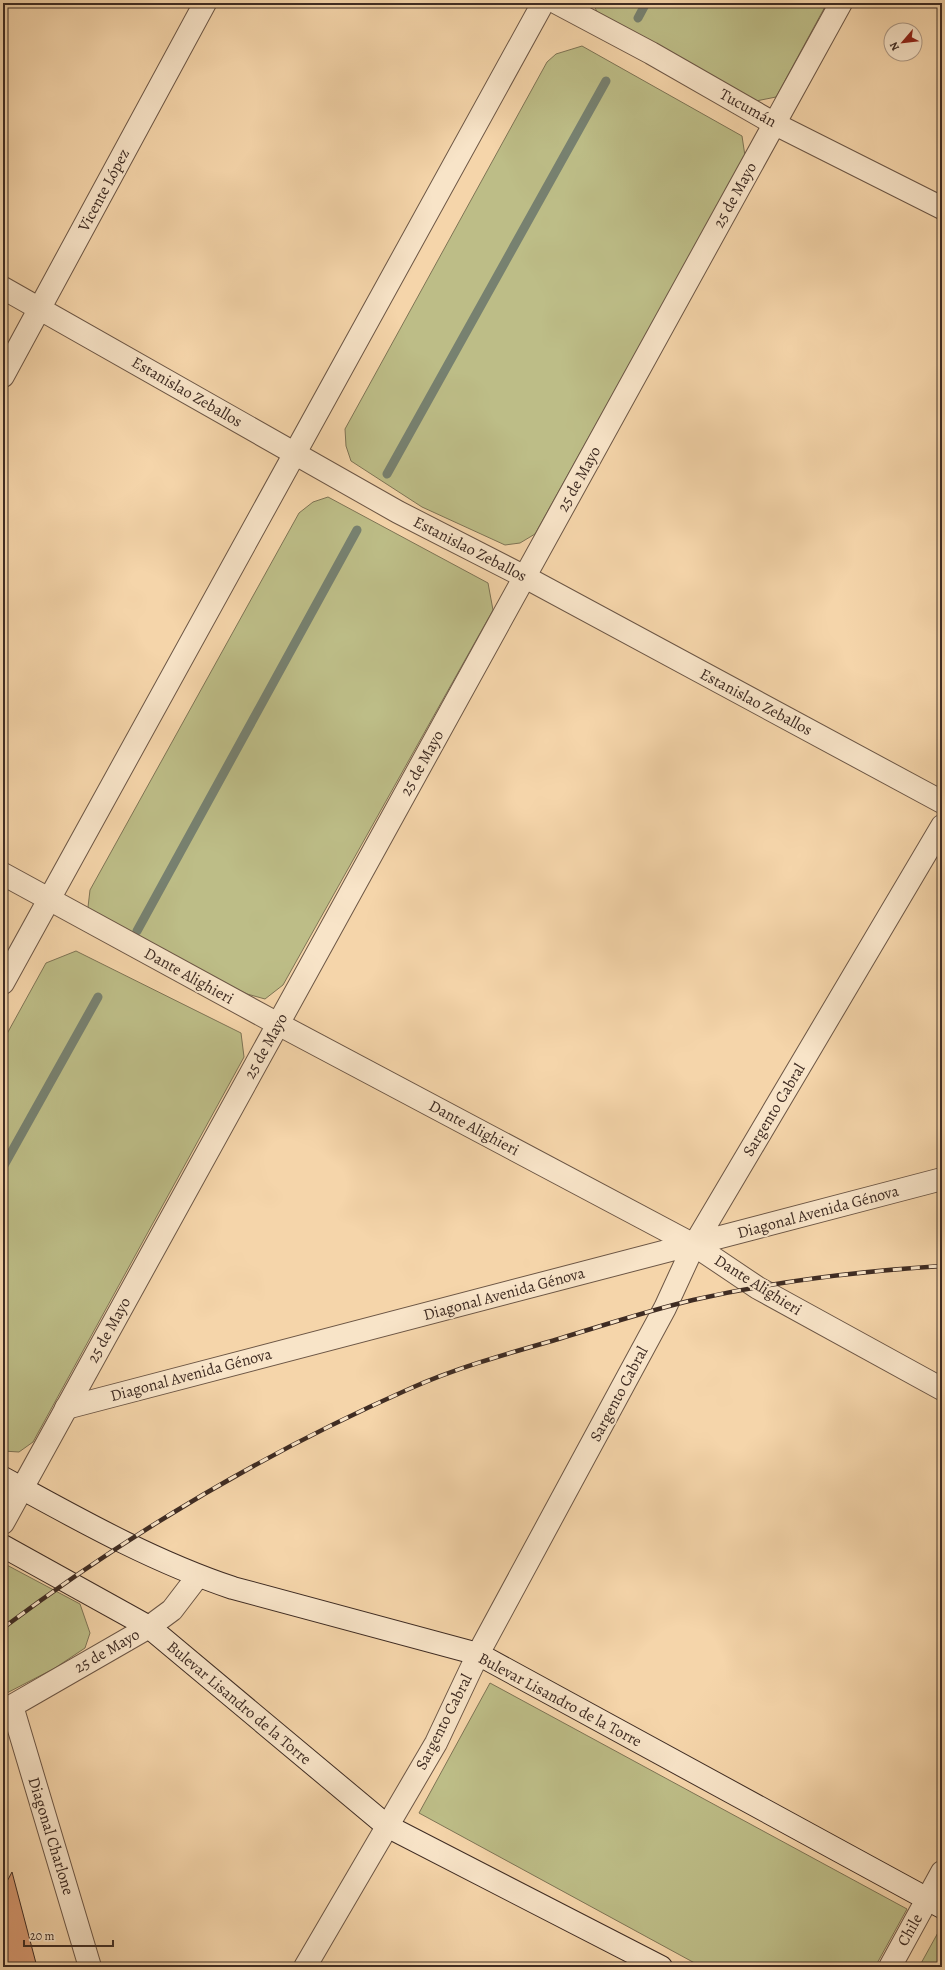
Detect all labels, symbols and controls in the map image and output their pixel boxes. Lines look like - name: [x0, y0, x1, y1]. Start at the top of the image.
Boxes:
- north arrow: [883, 22, 923, 62]
- text: N: [886, 39, 903, 54]
- street label: Tucumán: [716, 83, 781, 133]
- street label: Vicente López: [73, 145, 135, 236]
- street label: 25 de Mayo: [708, 158, 762, 232]
- street label: Estanislao Zeballos: [128, 351, 246, 433]
- street label: 25 de Mayo: [552, 442, 606, 516]
- street label: Estanislao Zeballos: [410, 511, 530, 587]
- street label: Estanislao Zeballos: [696, 663, 816, 741]
- street label: 25 de Mayo: [395, 726, 449, 800]
- street label: Dante Alighieri: [140, 942, 238, 1010]
- street label: 25 de Mayo: [239, 1009, 293, 1083]
- street label: Sargento Cabral: [738, 1059, 811, 1161]
- street label: Dante Alighieri: [425, 1095, 523, 1161]
- street label: Diagonal Avenida Génova: [735, 1180, 902, 1244]
- street label: Dante Alighieri: [710, 1249, 806, 1321]
- street label: Diagonal Avenida Génova: [421, 1262, 588, 1326]
- street label: 25 de Mayo: [82, 1293, 136, 1367]
- street label: Sargento Cabral: [585, 1342, 653, 1446]
- street label: Diagonal Avenida Génova: [108, 1343, 275, 1407]
- street label: 25 de Mayo: [70, 1623, 144, 1679]
- street label: Bulevar Lisandro de la Torre: [162, 1636, 316, 1770]
- street label: Bulevar Lisandro de la Torre: [474, 1647, 646, 1753]
- street label: Sargento Cabral: [410, 1670, 478, 1774]
- street label: Diagonal Charlone: [23, 1774, 79, 1898]
- street label: Chile: [892, 1910, 928, 1950]
- scale bar: [24, 1922, 113, 1948]
- text: 20 m: [30, 1928, 54, 1944]

